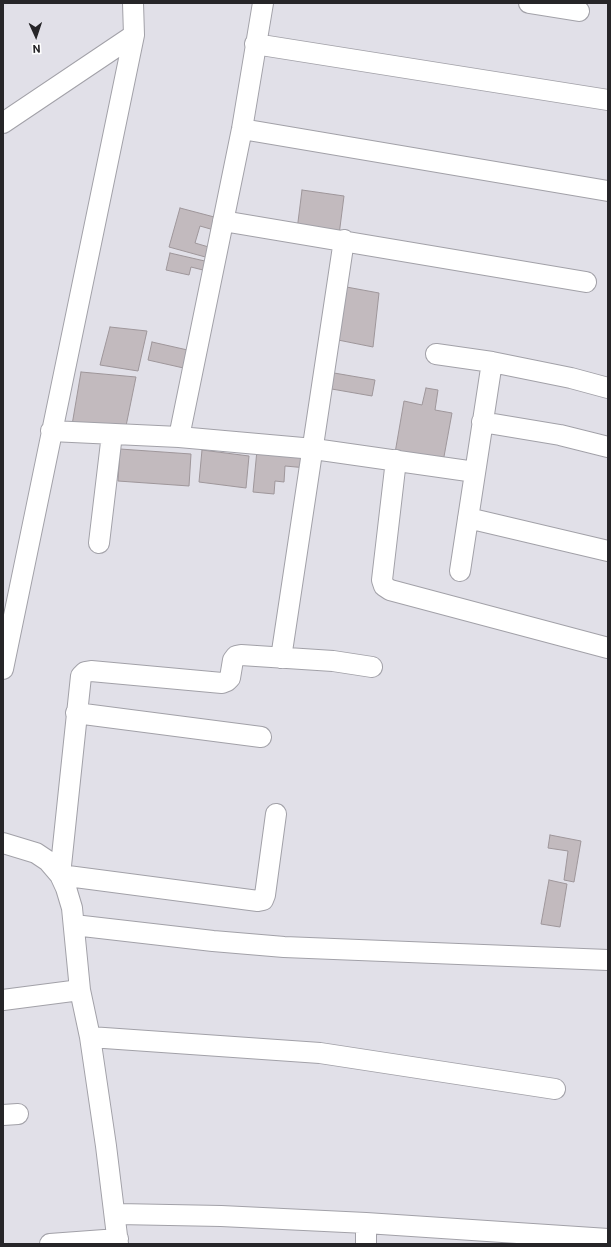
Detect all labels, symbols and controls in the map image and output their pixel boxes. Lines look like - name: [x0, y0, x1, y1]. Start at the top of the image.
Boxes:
- north arrow: [16, 16, 56, 56]
- text: N: [32, 42, 41, 55]

